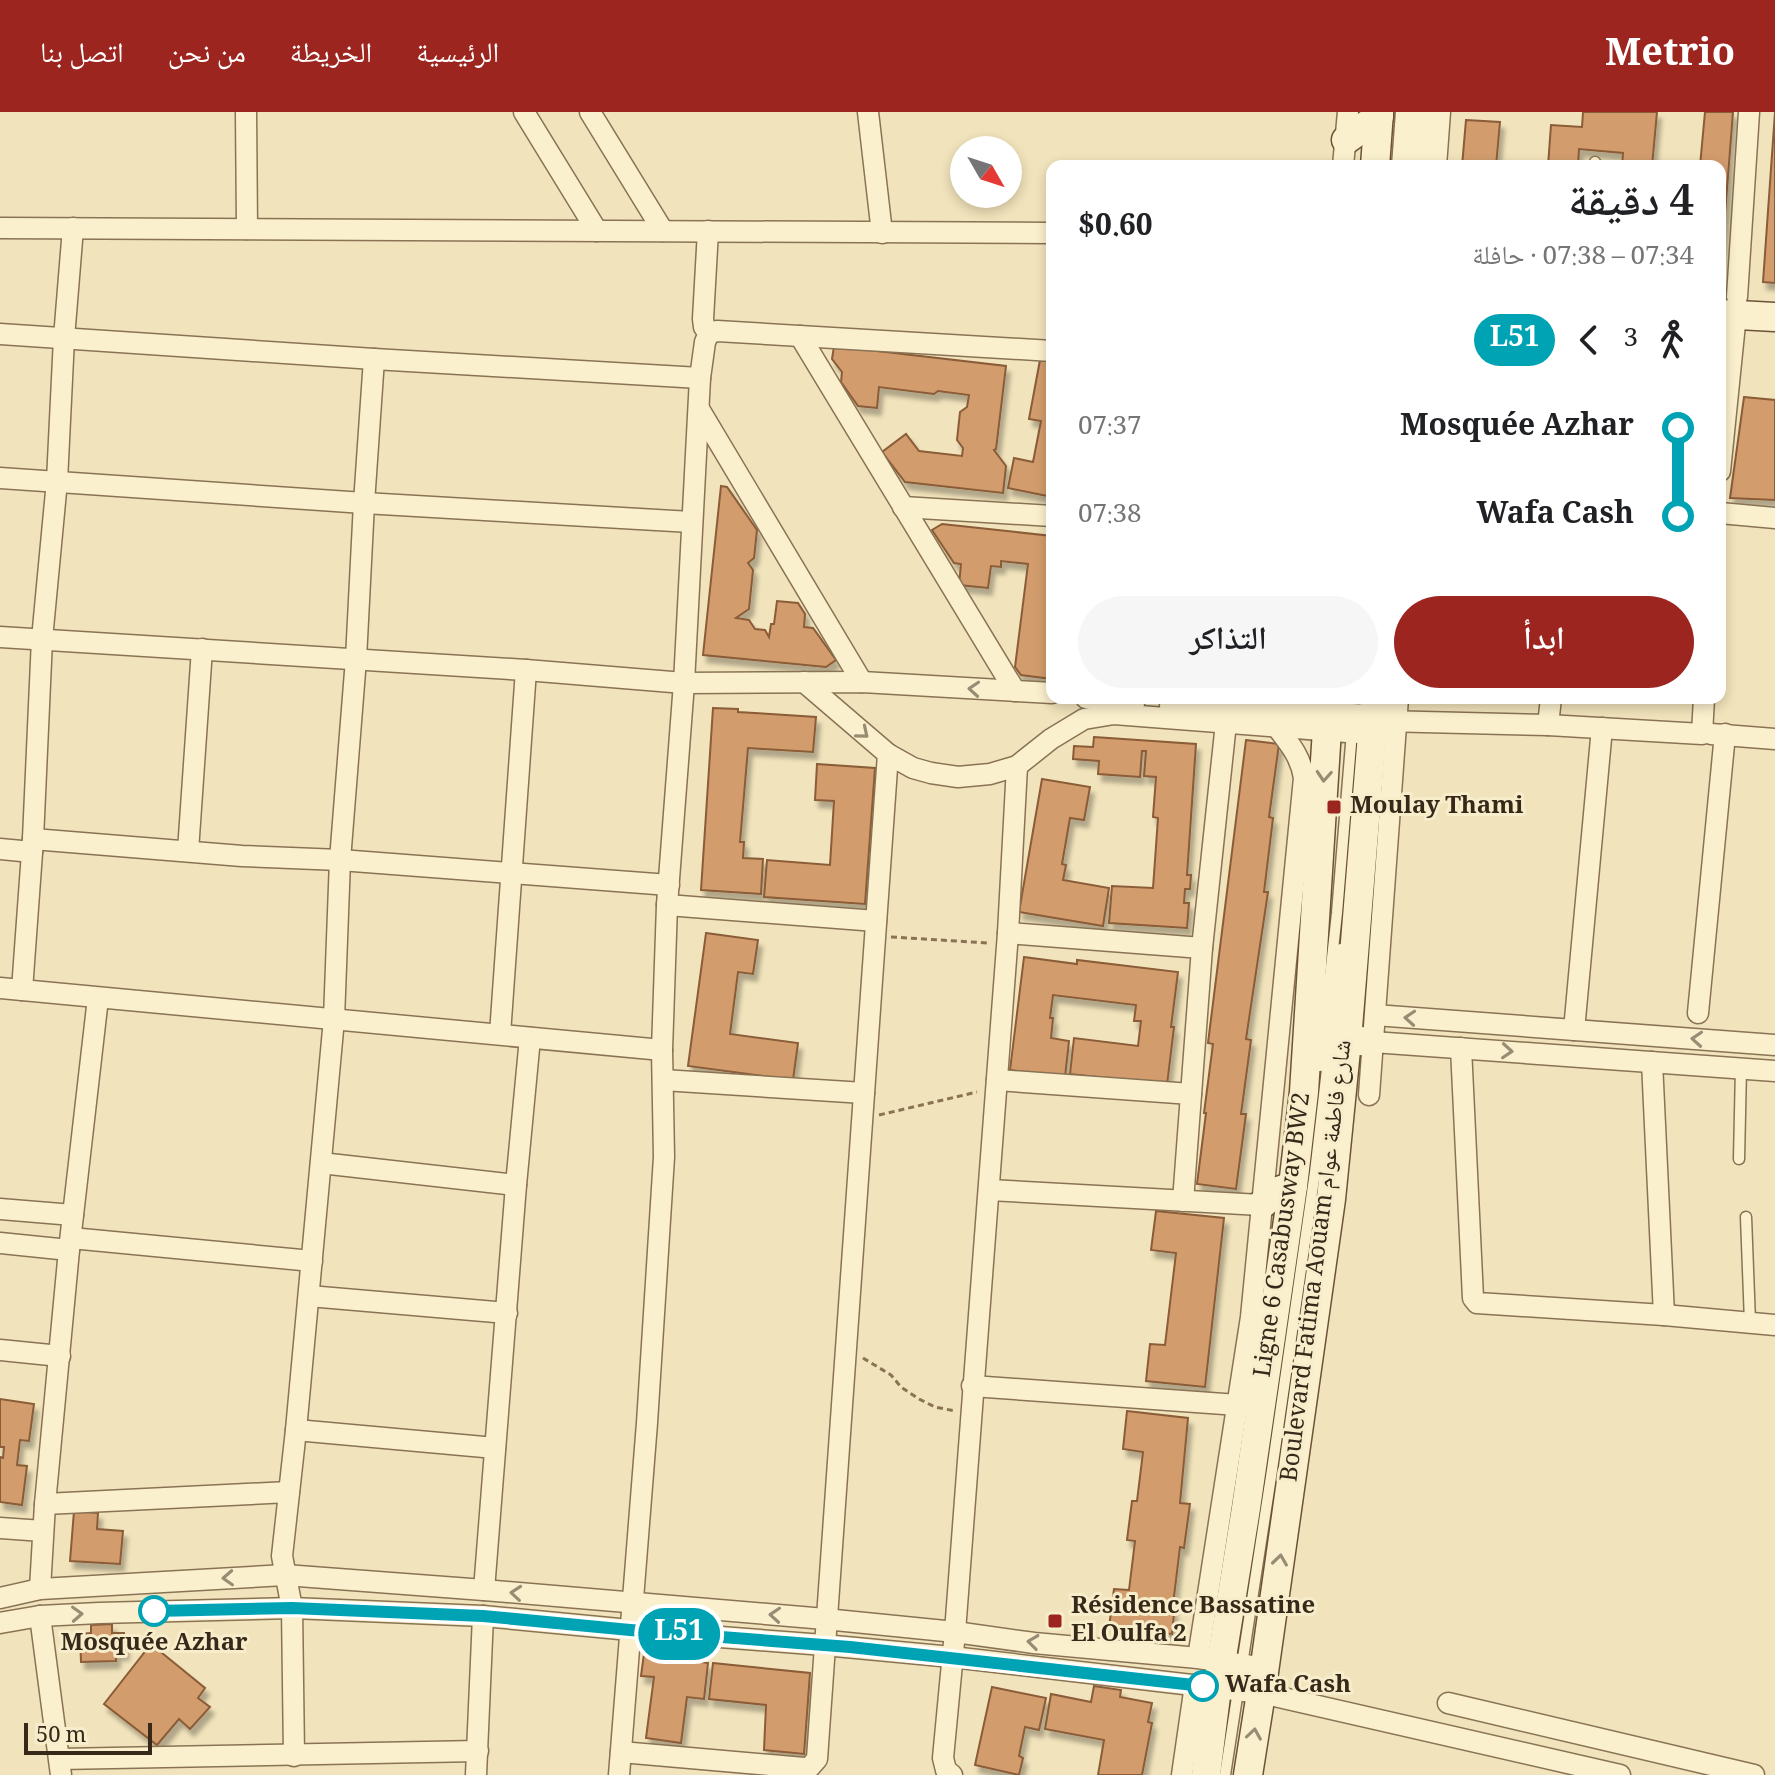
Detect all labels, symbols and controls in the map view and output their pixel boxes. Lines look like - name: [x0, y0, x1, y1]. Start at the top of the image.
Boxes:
- text: Metrio: [1605, 24, 1735, 89]
- text: اتصل بنا: [40, 32, 124, 80]
- text: من نحن: [168, 32, 246, 80]
- text: الخريطة: [290, 32, 372, 80]
- text: الرئيسية: [416, 32, 499, 80]
- north arrow: [950, 136, 1022, 208]
- map controls: [950, 136, 1022, 208]
- text: 4 دقيقة: [1568, 168, 1694, 243]
- text: $0.60: [1078, 203, 1153, 254]
- text: 07:34 – 07:38 · حافلة: [1472, 236, 1694, 280]
- text: L51: [1490, 316, 1539, 364]
- icon: back: [1567, 318, 1611, 362]
- text: 3: [1623, 318, 1638, 362]
- icon: walk: [1650, 318, 1694, 362]
- text: Mosquée Azhar: [1400, 403, 1634, 454]
- text: 07:37: [1078, 406, 1142, 450]
- text: Wafa Cash: [1477, 491, 1634, 542]
- text: 07:38: [1078, 494, 1142, 538]
- button: التذاكر: [1078, 596, 1378, 688]
- button: ابدأ: [1394, 596, 1694, 688]
- one-way arrow: [967, 681, 980, 698]
- one-way arrow: [854, 723, 869, 738]
- one-way arrow: [1316, 770, 1333, 783]
- place label: Moulay Thami: [1350, 787, 1524, 828]
- marker: Moulay Thami: [1325, 798, 1343, 816]
- one-way arrow: [1403, 1010, 1416, 1027]
- one-way arrow: [1690, 1031, 1703, 1048]
- street label: Boulevard Fatima Aouam شارع فاطمة عوام: [1271, 1038, 1365, 1484]
- one-way arrow: [1501, 1042, 1514, 1059]
- street label: Ligne 6 Casabusway BW2: [1244, 1090, 1324, 1380]
- one-way arrow: [1271, 1554, 1288, 1567]
- one-way arrow: [221, 1570, 234, 1587]
- one-way arrow: [509, 1585, 522, 1602]
- place label: Résidence Bassatine El Oulfa 2: [1071, 1587, 1315, 1656]
- marker: Mosquée Azhar: [139, 1596, 169, 1626]
- one-way arrow: [71, 1606, 84, 1623]
- one-way arrow: [768, 1607, 781, 1624]
- line badge: L51: [633, 1608, 725, 1660]
- text: L51: [654, 1610, 704, 1658]
- marker: Résidence Bassatine El Oulfa 2: [1046, 1612, 1064, 1630]
- place label: Mosquée Azhar: [60, 1624, 248, 1665]
- one-way arrow: [1026, 1634, 1039, 1651]
- place label: Wafa Cash: [1225, 1666, 1351, 1707]
- marker: Wafa Cash: [1188, 1671, 1218, 1701]
- text: 50 m: [36, 1718, 86, 1756]
- scale bar: [24, 1719, 152, 1755]
- one-way arrow: [1245, 1727, 1262, 1741]

